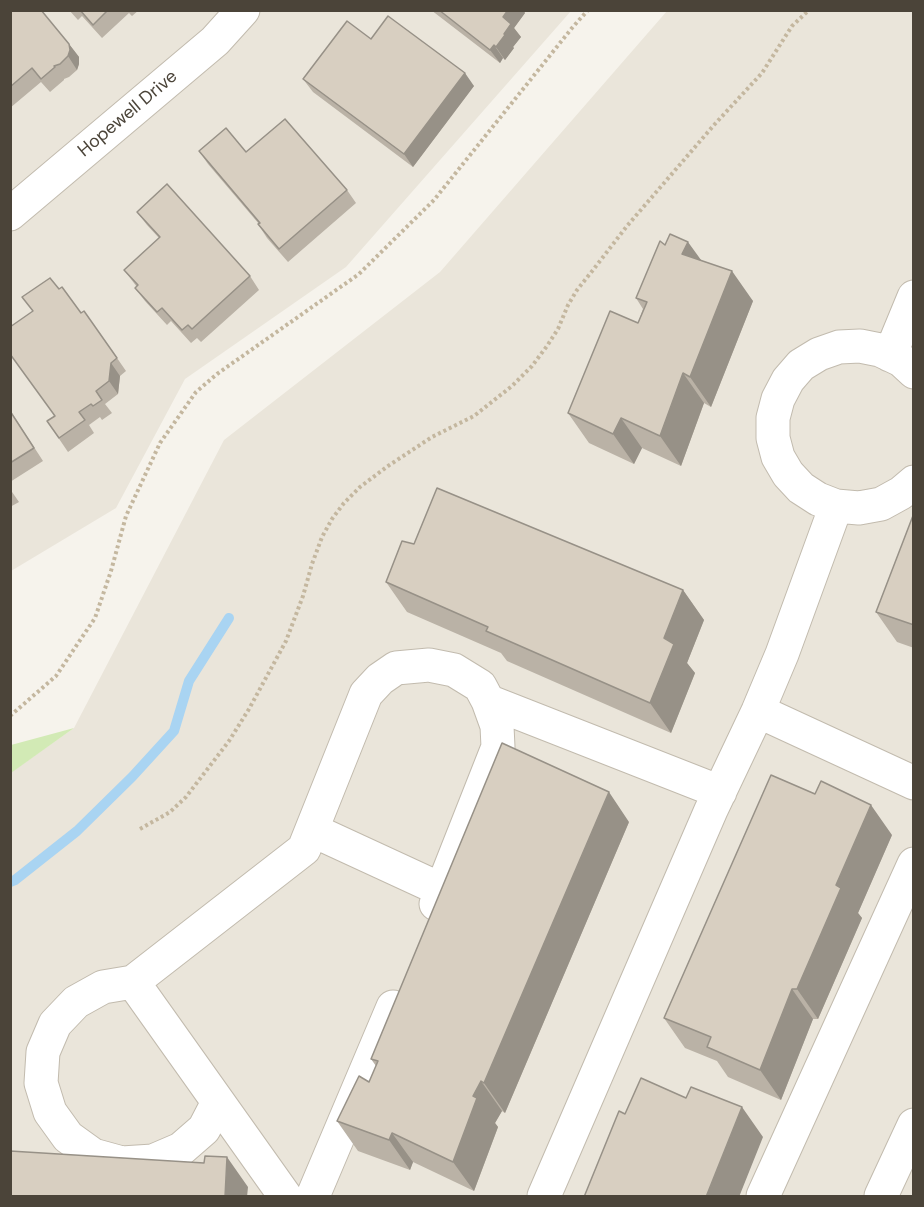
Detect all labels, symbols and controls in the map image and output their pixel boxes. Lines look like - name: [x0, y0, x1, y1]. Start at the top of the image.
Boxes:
- street label: Hopewell Drive: [74, 66, 182, 162]

